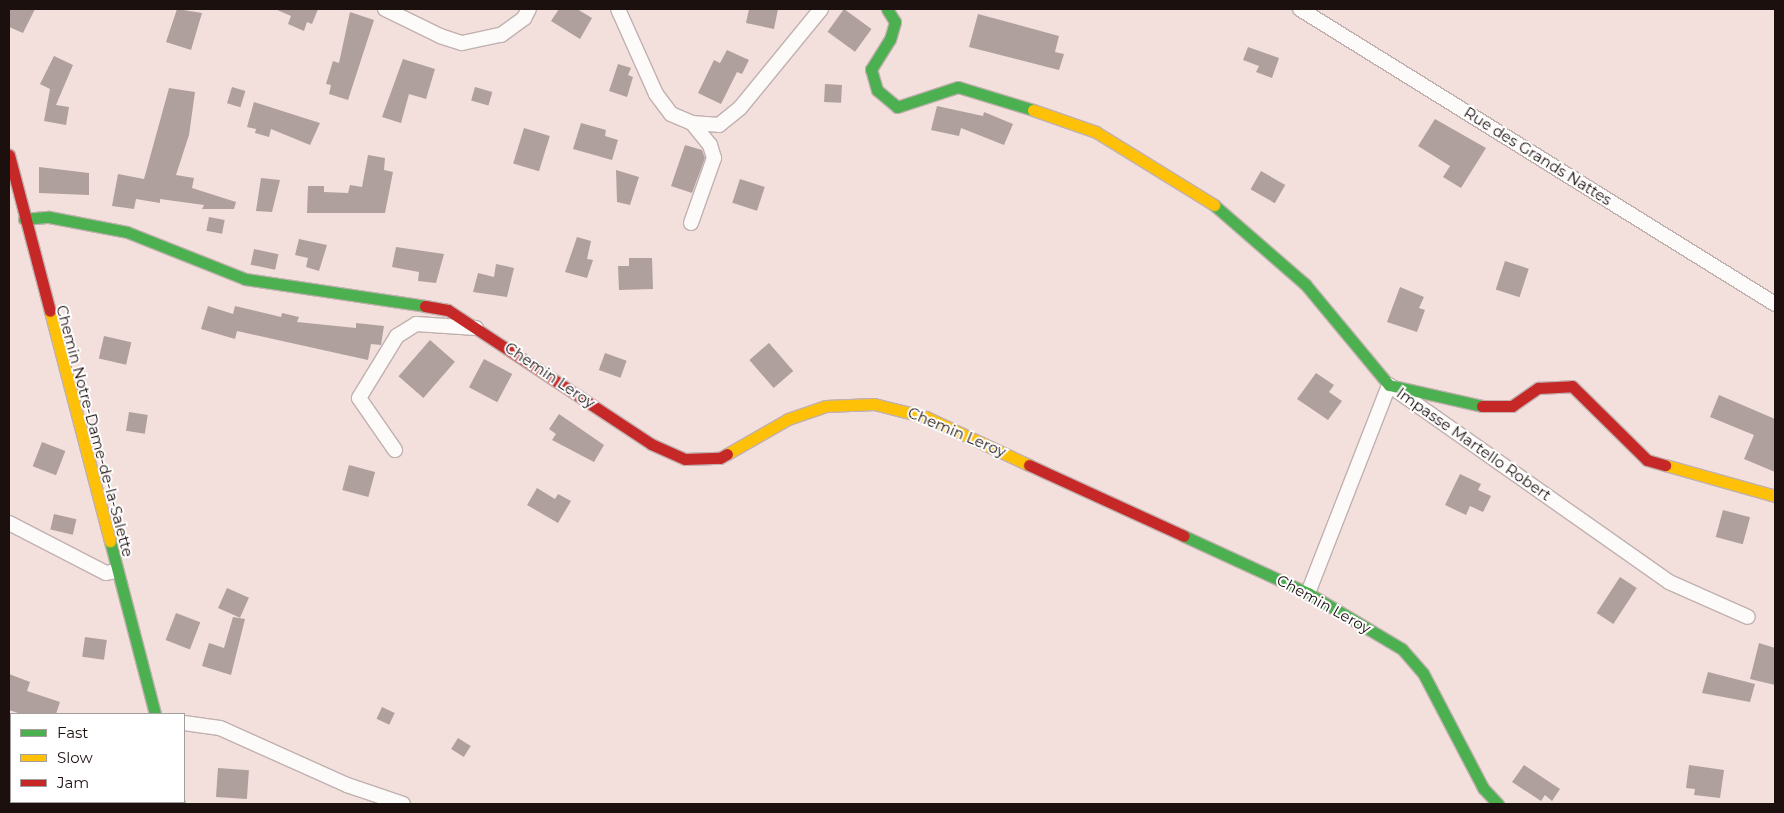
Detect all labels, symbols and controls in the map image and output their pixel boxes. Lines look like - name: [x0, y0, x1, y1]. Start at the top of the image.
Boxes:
- street label: Rue des Grands Nattes: [1461, 103, 1615, 209]
- street label: Chemin Notre-Dame-de-la-Salette: [53, 303, 137, 559]
- street label: Chemin Leroy: [502, 338, 598, 412]
- street label: Impasse Martello Robert: [1393, 384, 1555, 504]
- street label: Chemin Leroy: [905, 403, 1009, 461]
- street label: Chemin Leroy: [1274, 571, 1374, 637]
- legend: [10, 713, 185, 803]
- text: Fast: [57, 723, 88, 742]
- text: Slow: [57, 748, 93, 767]
- text: Jam: [57, 773, 89, 792]

